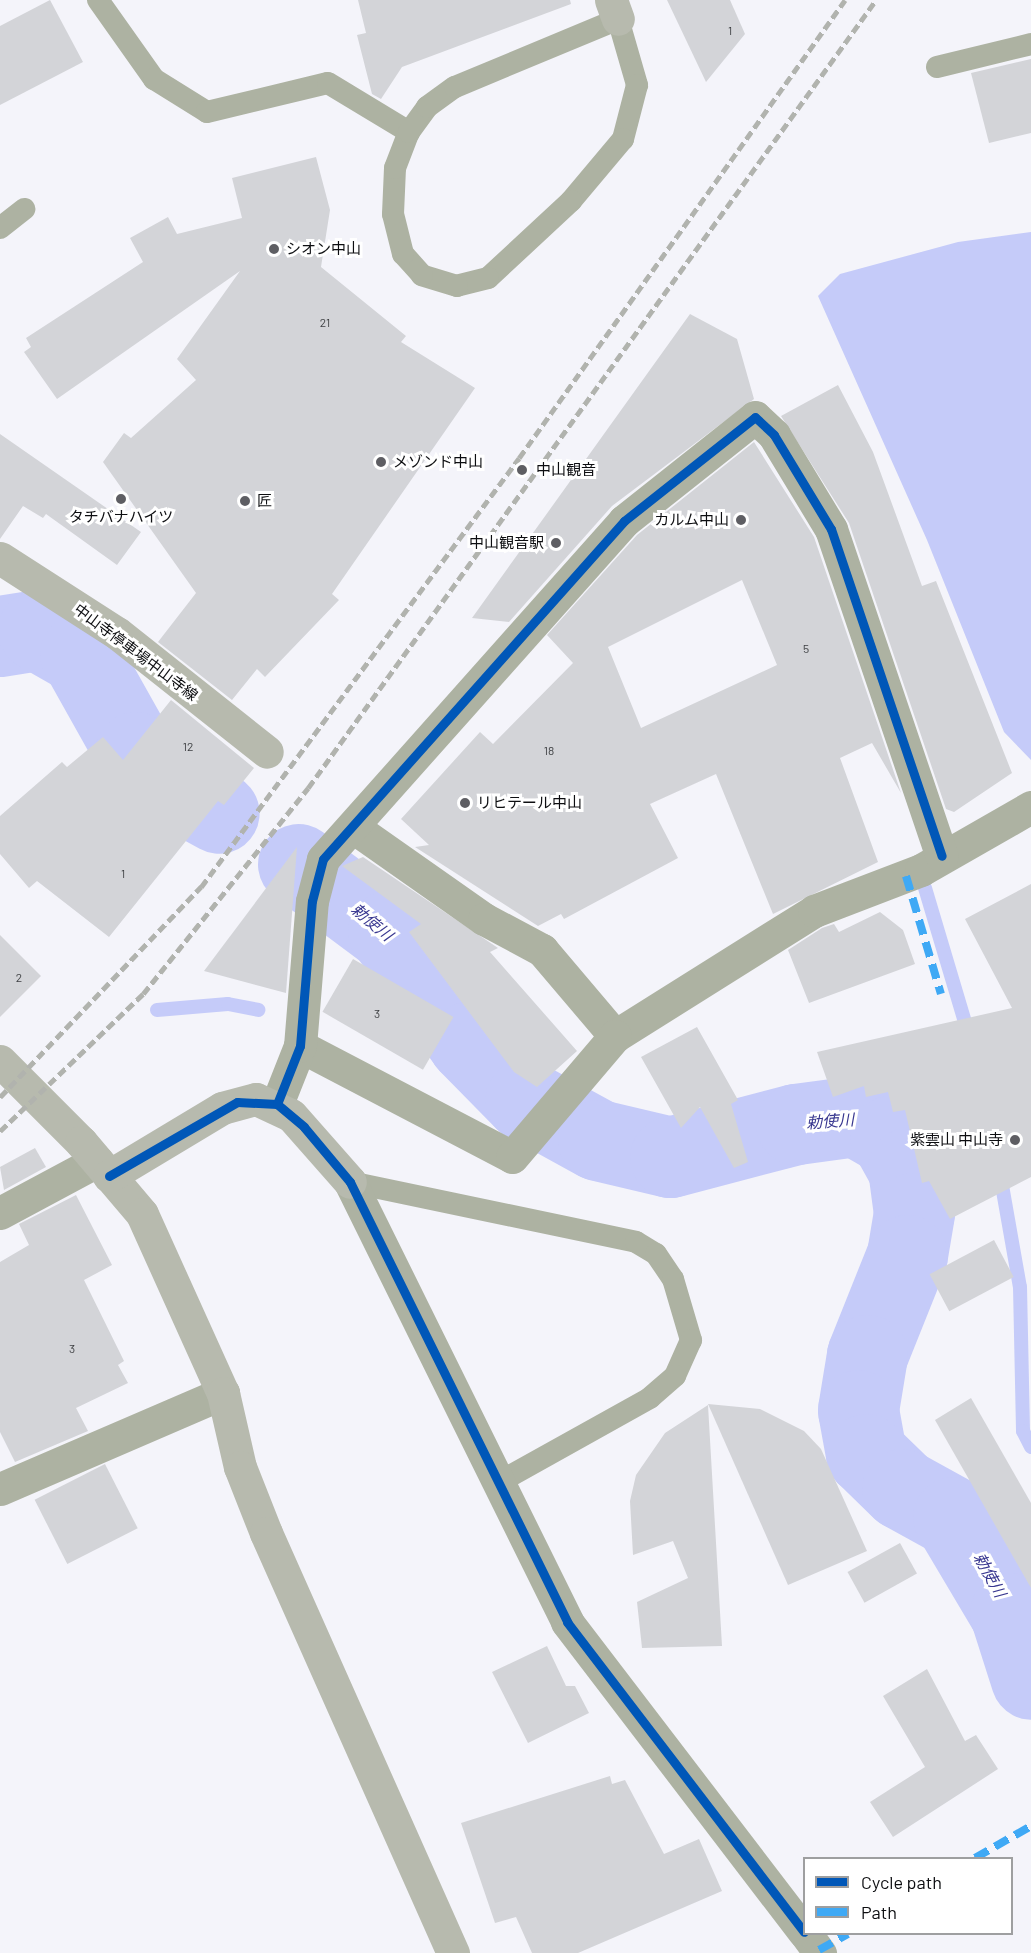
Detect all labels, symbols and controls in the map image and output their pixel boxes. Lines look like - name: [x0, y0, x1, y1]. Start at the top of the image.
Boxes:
- house number: 1: [728, 24, 732, 38]
- place label: シオン中山: [286, 240, 361, 258]
- marker: シオン中山: [267, 242, 281, 256]
- house number: 21: [320, 316, 330, 330]
- place label: メゾンド中山: [393, 453, 483, 471]
- marker: メゾンド中山: [374, 455, 388, 469]
- marker: 中山観音: [513, 461, 531, 479]
- place label: 中山観音: [536, 461, 596, 479]
- marker: タチバナハイツ: [114, 492, 128, 506]
- place label: 匠: [257, 492, 272, 510]
- marker: 匠: [238, 494, 252, 508]
- place label: タチバナハイツ: [69, 508, 173, 526]
- place label: カルム中山: [654, 511, 729, 529]
- marker: カルム中山: [734, 513, 748, 527]
- place label: 中山観音駅: [469, 534, 544, 552]
- marker: 中山観音駅: [549, 536, 563, 550]
- street label: 中山寺停車場中山寺線: [71, 600, 201, 704]
- house number: 5: [803, 642, 809, 656]
- house number: 12: [183, 740, 193, 754]
- house number: 18: [544, 744, 554, 758]
- place label: リヒテール中山: [477, 794, 582, 812]
- marker: リヒテール中山: [458, 796, 472, 810]
- house number: 1: [121, 867, 125, 881]
- water label: 勅使川: [347, 899, 397, 945]
- house number: 2: [16, 971, 22, 985]
- house number: 3: [374, 1007, 380, 1021]
- water label: 勅使川: [805, 1110, 855, 1132]
- place label: 紫雲山 中山寺: [910, 1131, 1003, 1149]
- marker: 紫雲山 中山寺: [1008, 1133, 1022, 1147]
- house number: 3: [69, 1342, 75, 1356]
- water label: 勅使川: [970, 1549, 1010, 1601]
- legend: [803, 1857, 1013, 1935]
- text: Cycle path: [861, 1871, 942, 1893]
- text: Path: [861, 1901, 897, 1923]

